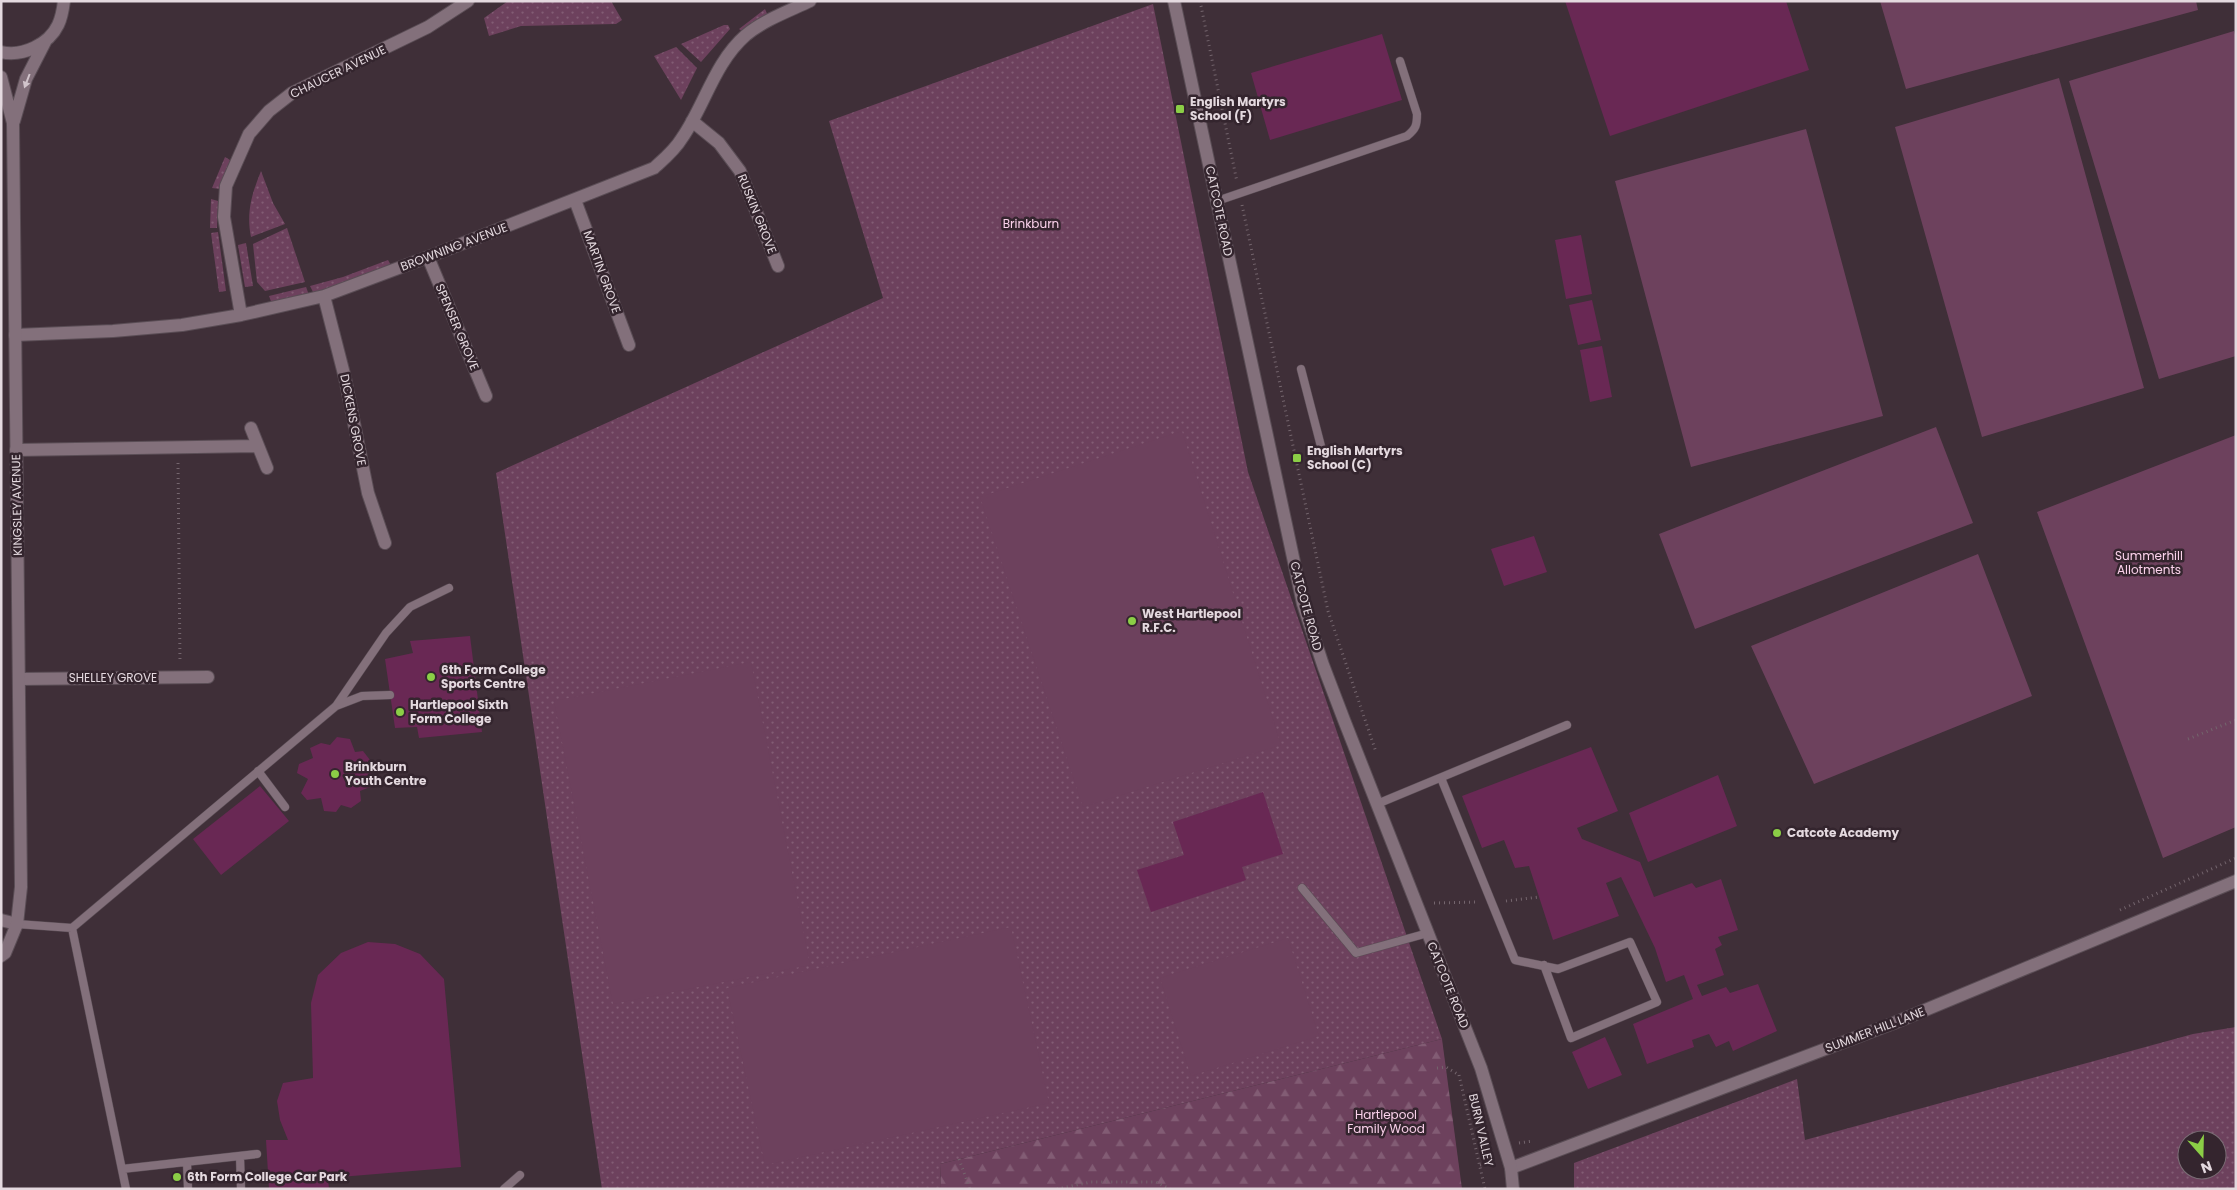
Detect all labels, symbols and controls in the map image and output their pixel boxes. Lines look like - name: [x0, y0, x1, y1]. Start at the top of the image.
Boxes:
- street label: CHAUCER AVENUE: [287, 41, 389, 102]
- one-way arrow: [22, 73, 30, 88]
- place label: English Martyrs School (F): [1190, 93, 1286, 124]
- marker: English Martyrs School (F): [1174, 103, 1186, 115]
- street label: CATCOTE ROAD: [1202, 164, 1237, 258]
- street label: RUSKIN GROVE: [734, 171, 781, 256]
- park label: Brinkburn: [1003, 215, 1059, 232]
- street label: BROWNING AVENUE: [398, 218, 510, 275]
- street label: MARTIN GROVE: [580, 228, 625, 316]
- street label: SPENSER GROVE: [432, 281, 483, 373]
- street label: DICKENS GROVE: [336, 373, 371, 467]
- place label: English Martyrs School (C): [1307, 442, 1403, 473]
- marker: English Martyrs School (C): [1291, 452, 1303, 464]
- street label: KINGSLEY AVENUE: [7, 454, 26, 556]
- park label: Summerhill Allotments: [2115, 547, 2183, 578]
- street label: CATCOTE ROAD: [1286, 559, 1327, 652]
- place label: West Hartlepool R.F.C.: [1142, 605, 1241, 636]
- marker: West Hartlepool R.F.C.: [1126, 615, 1138, 627]
- place label: 6th Form College Sports Centre: [441, 661, 546, 692]
- street label: SHELLEY GROVE: [69, 669, 157, 686]
- marker: 6th Form College Sports Centre: [425, 671, 437, 683]
- place label: Hartlepool Sixth Form College: [410, 696, 508, 727]
- marker: Hartlepool Sixth Form College: [394, 706, 406, 718]
- place label: Brinkburn Youth Centre: [345, 758, 427, 789]
- marker: Brinkburn Youth Centre: [329, 768, 341, 780]
- place label: Catcote Academy: [1787, 824, 1899, 841]
- marker: Catcote Academy: [1771, 827, 1783, 839]
- street label: CATCOTE ROAD: [1423, 939, 1474, 1031]
- street label: SUMMER HILL LANE: [1823, 1003, 1927, 1056]
- street label: BURN VALLEY: [1465, 1092, 1498, 1168]
- park label: Hartlepool Family Wood: [1347, 1106, 1425, 1137]
- north arrow: [2177, 1130, 2227, 1180]
- text: N: [2198, 1156, 2215, 1178]
- place label: 6th Form College Car Park: [187, 1168, 348, 1185]
- marker: 6th Form College Car Park: [171, 1171, 183, 1183]

